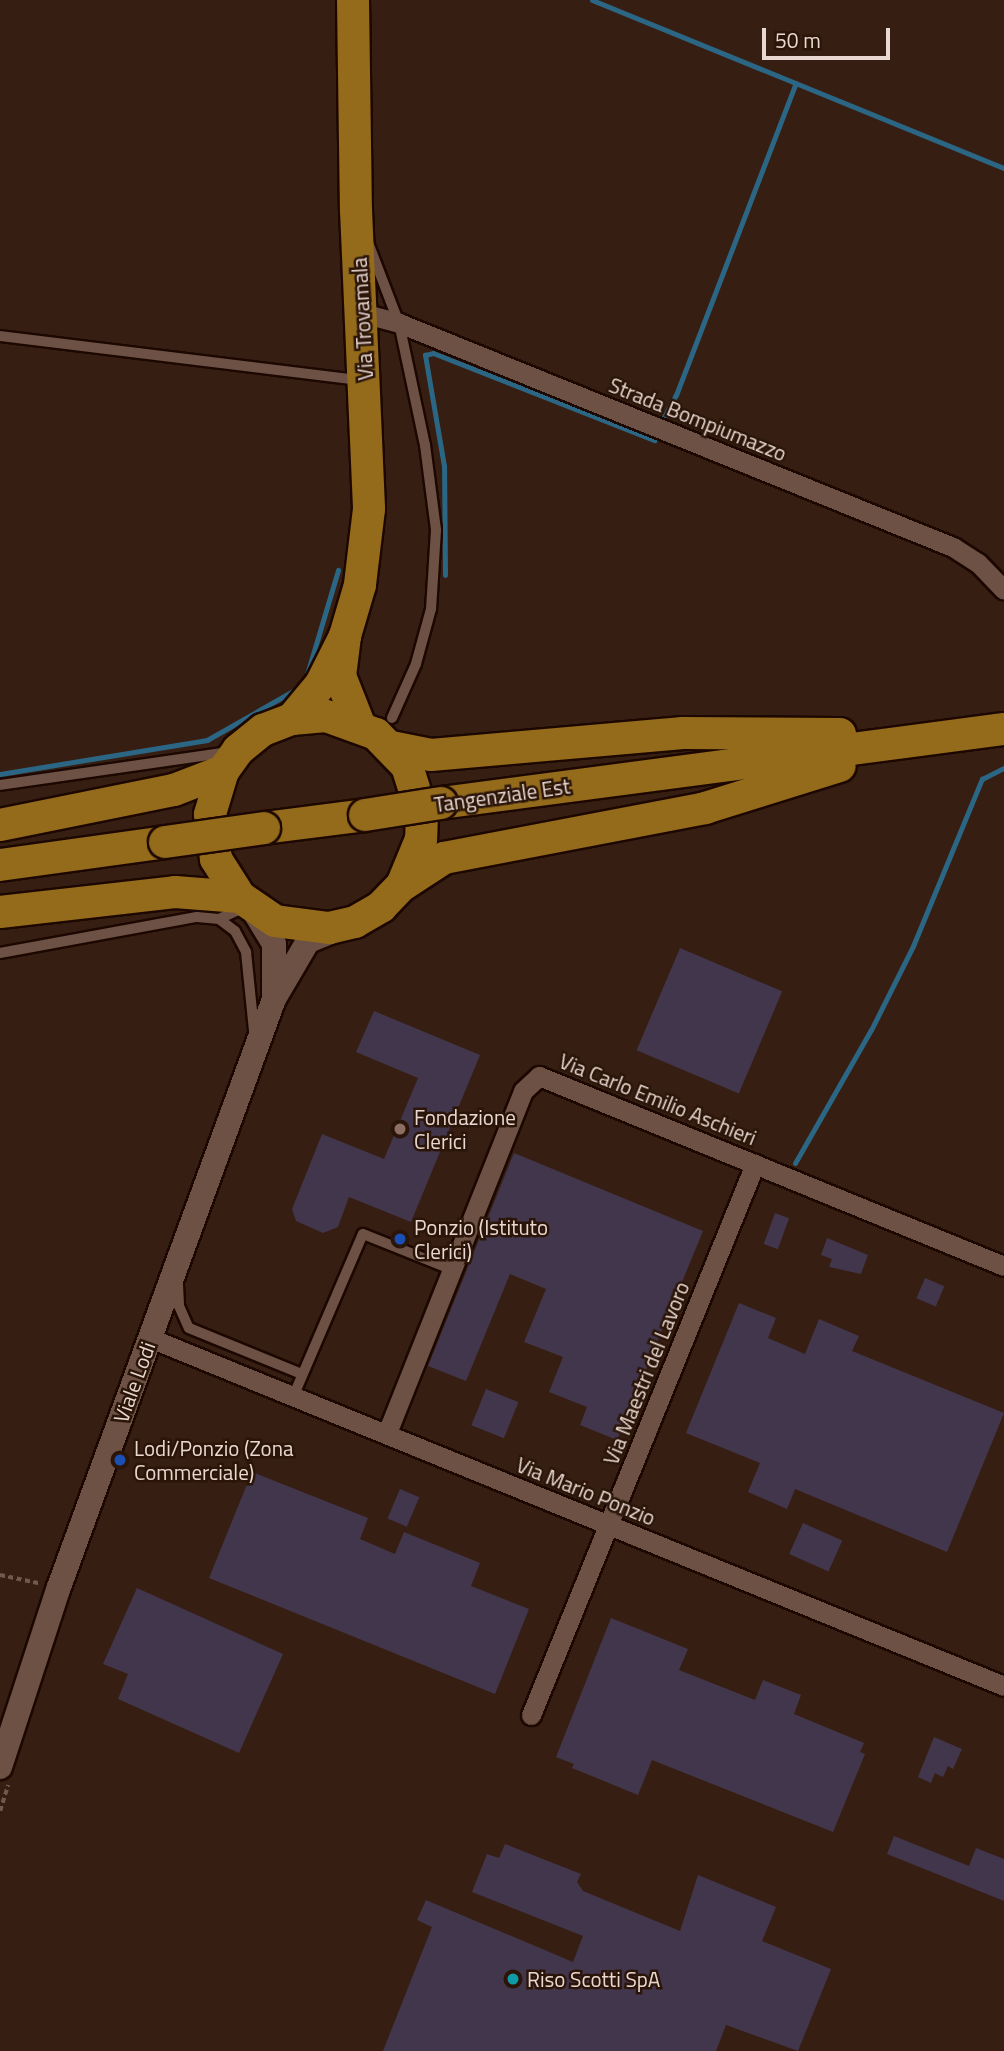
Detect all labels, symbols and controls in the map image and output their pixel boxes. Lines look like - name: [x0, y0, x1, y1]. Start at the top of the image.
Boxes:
- scale bar: [766, 14, 894, 58]
- text: 50 m: [775, 24, 821, 56]
- street label: Via Trovamala: [346, 257, 378, 381]
- street label: Strada Bompiumazzo: [606, 372, 790, 466]
- street label: Tangenziale Est: [432, 773, 572, 817]
- street label: Via Carlo Emilio Aschieri: [556, 1048, 760, 1150]
- place label: Fondazione Clerici: [414, 1104, 516, 1154]
- marker: Fondazione Clerici: [392, 1121, 408, 1137]
- place label: Ponzio (Istituto Clerici): [414, 1214, 548, 1264]
- marker: Ponzio (Istituto Clerici): [392, 1231, 408, 1247]
- street label: Via Maestri del Lavoro: [598, 1278, 694, 1468]
- street label: Viale Lodi: [108, 1338, 160, 1426]
- place label: Lodi/Ponzio (Zona Commerciale): [134, 1435, 293, 1485]
- marker: Lodi/Ponzio (Zona Commerciale): [112, 1452, 128, 1468]
- street label: Via Mario Ponzio: [513, 1452, 659, 1530]
- place label: Riso Scotti SpA: [527, 1966, 660, 1992]
- marker: Riso Scotti SpA: [505, 1971, 521, 1987]

